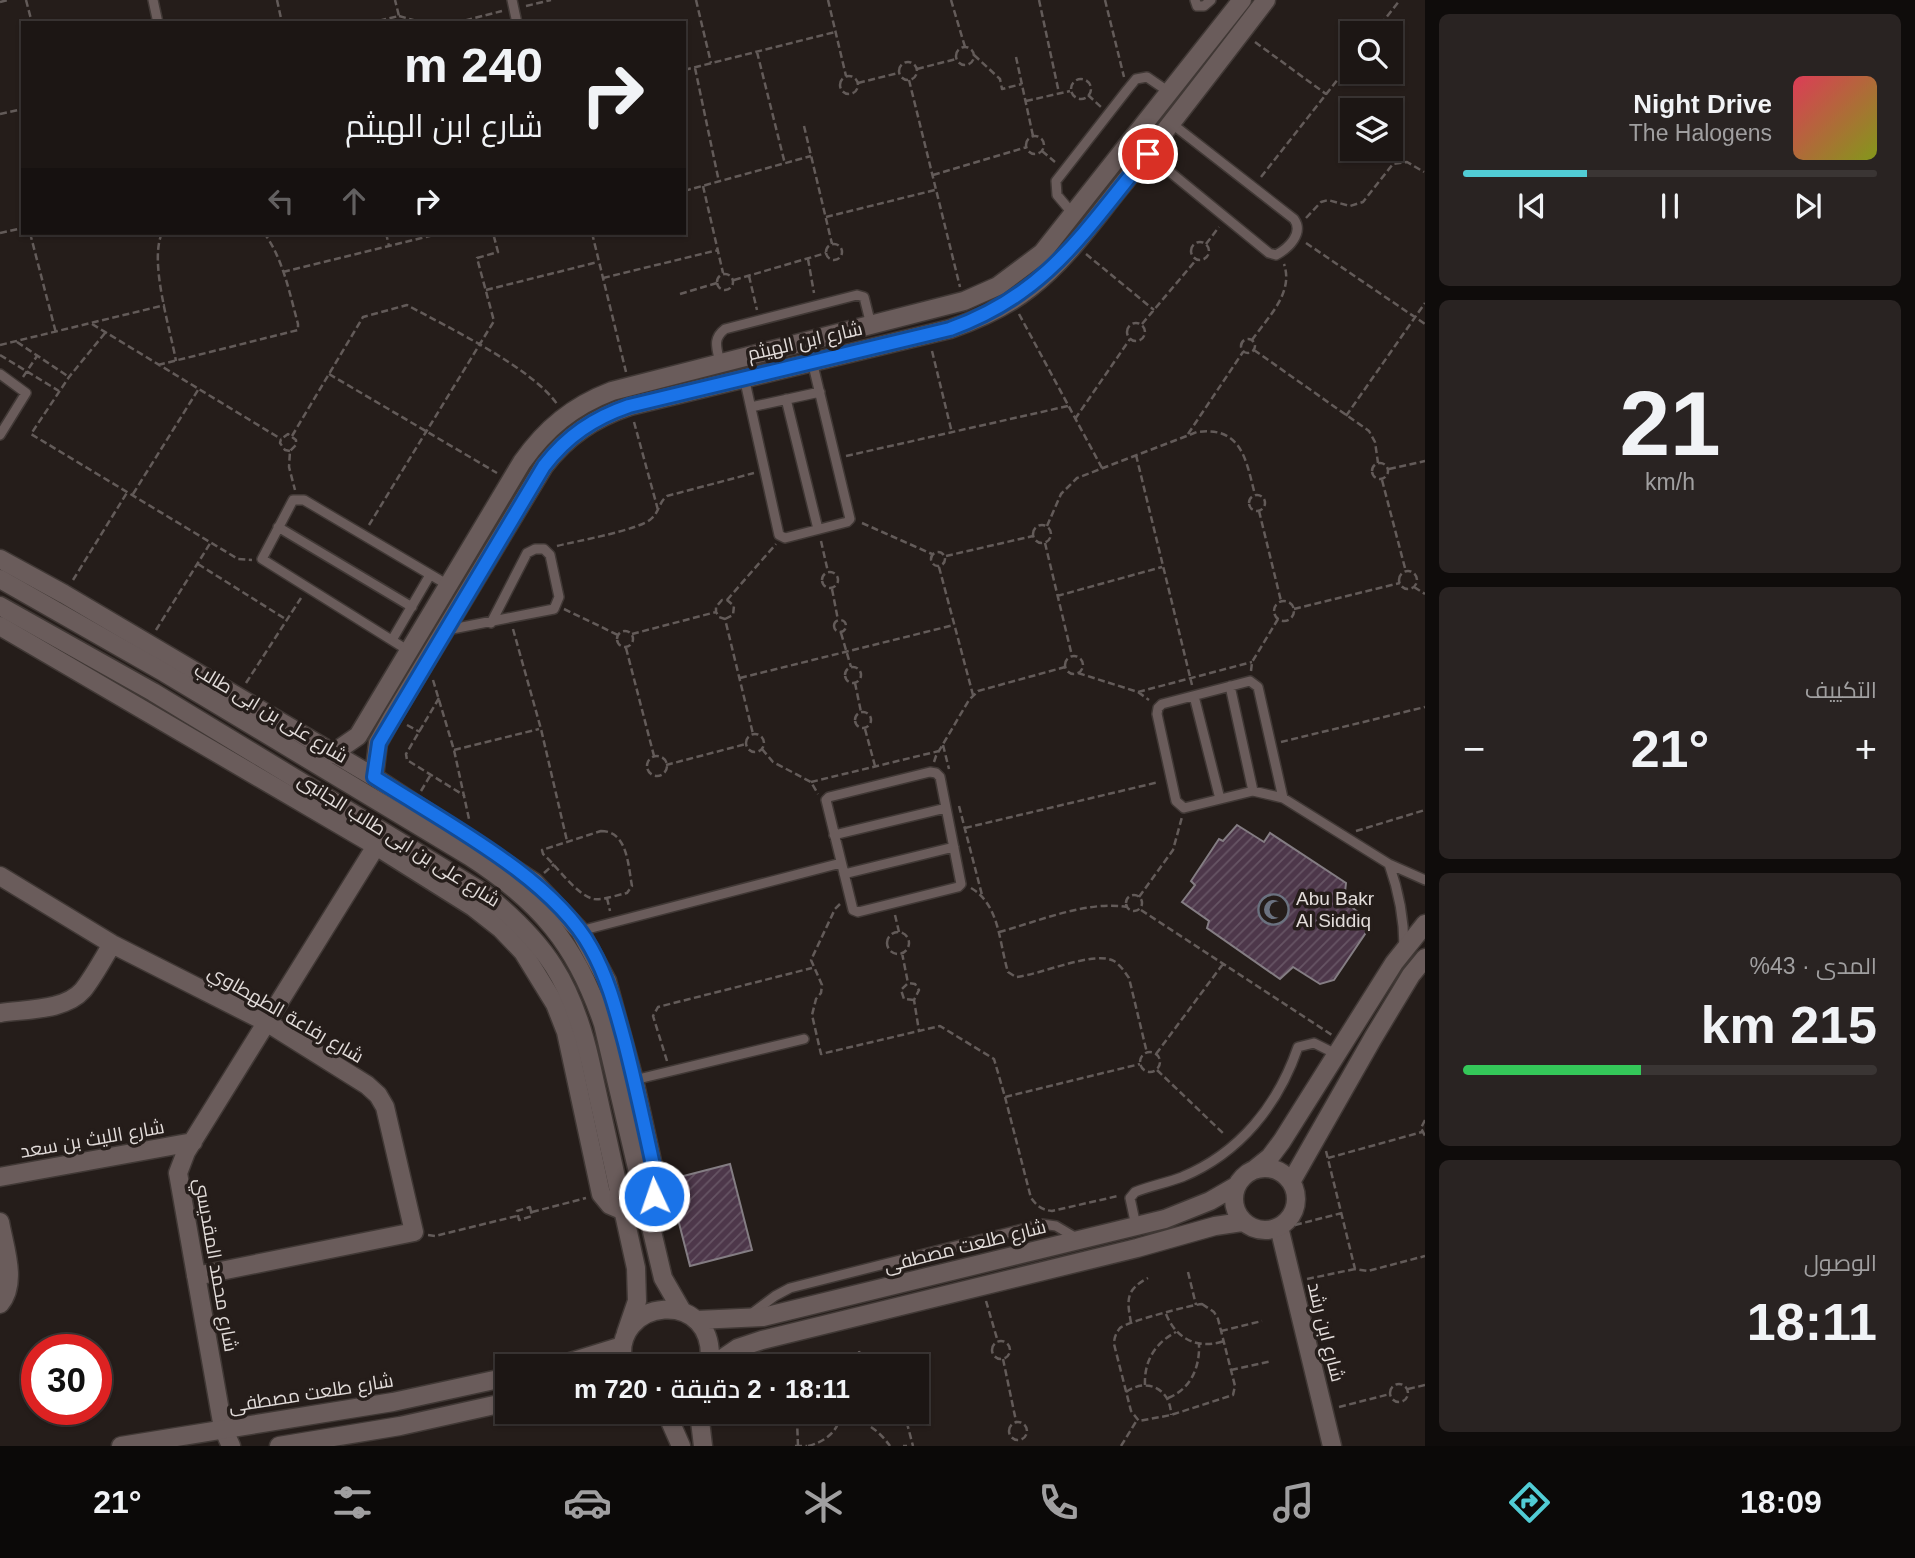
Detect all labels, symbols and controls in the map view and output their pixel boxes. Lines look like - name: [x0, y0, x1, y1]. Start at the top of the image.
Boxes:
- map controls: [1340, 21, 1403, 161]
- button: search: [1340, 21, 1403, 84]
- text: 240 m: [404, 38, 543, 92]
- icon: right: [567, 49, 658, 140]
- text: Night Drive: [1633, 89, 1772, 119]
- button: layers: [1340, 98, 1403, 161]
- text: شارع ابن الهيثم: [345, 108, 543, 144]
- text: The Halogens: [1629, 120, 1772, 146]
- pin: [1118, 124, 1178, 184]
- icon: arrive: [1129, 135, 1167, 173]
- icon: left: [262, 182, 300, 220]
- icon: ahead: [335, 182, 373, 220]
- icon: right: [408, 182, 446, 220]
- icon: previous: [1513, 187, 1551, 225]
- icon: pause: [1651, 187, 1689, 225]
- icon: next: [1789, 187, 1827, 225]
- street label: شارع ابن الهيثم: [745, 318, 865, 367]
- text: 21: [1619, 373, 1721, 474]
- text: km/h: [1645, 469, 1695, 495]
- street label: شارع على بن ابى طالب: [189, 659, 351, 770]
- text: التكييف: [1805, 677, 1877, 703]
- text: 21°: [1631, 720, 1709, 778]
- text: −: [1463, 728, 1485, 770]
- text: +: [1855, 728, 1877, 770]
- street label: شارع على بن ابى طالب الجانبى: [293, 769, 504, 913]
- place label: Abu Bakr Al Siddiq: [1296, 888, 1375, 931]
- mosque icon: Abu Bakr Al Siddiq: [1256, 892, 1290, 926]
- text: المدى · 43%: [1750, 953, 1877, 979]
- street label: شارع رفاعة الطهطاوي: [203, 961, 367, 1071]
- text: 215 km: [1701, 996, 1877, 1054]
- street label: شارع الليث بن سعد: [18, 1116, 166, 1165]
- position arrow: [617, 1159, 691, 1233]
- street label: شارع محمد المقديسي: [186, 1177, 242, 1354]
- street label: شارع طلعت مصطفى: [882, 1216, 1049, 1279]
- text: الوصول: [1804, 1250, 1877, 1276]
- street label: شارع ابن رشد: [1301, 1280, 1348, 1385]
- text: 18:11: [1747, 1293, 1877, 1351]
- speed limit sign: 30: [21, 1334, 112, 1425]
- street label: شارع طلعت مصطفى: [227, 1370, 395, 1419]
- text: 18:11 · 2 دقيقة · 720 m: [574, 1374, 850, 1404]
- icon: filters: [328, 1478, 377, 1527]
- icon: car: [563, 1478, 612, 1527]
- icon: climate: [799, 1478, 848, 1527]
- icon: phone: [1034, 1478, 1083, 1527]
- icon: music: [1269, 1478, 1318, 1527]
- icon: directions: [1505, 1478, 1554, 1527]
- text: 21°: [93, 1484, 142, 1520]
- text: 18:09: [1740, 1484, 1822, 1520]

